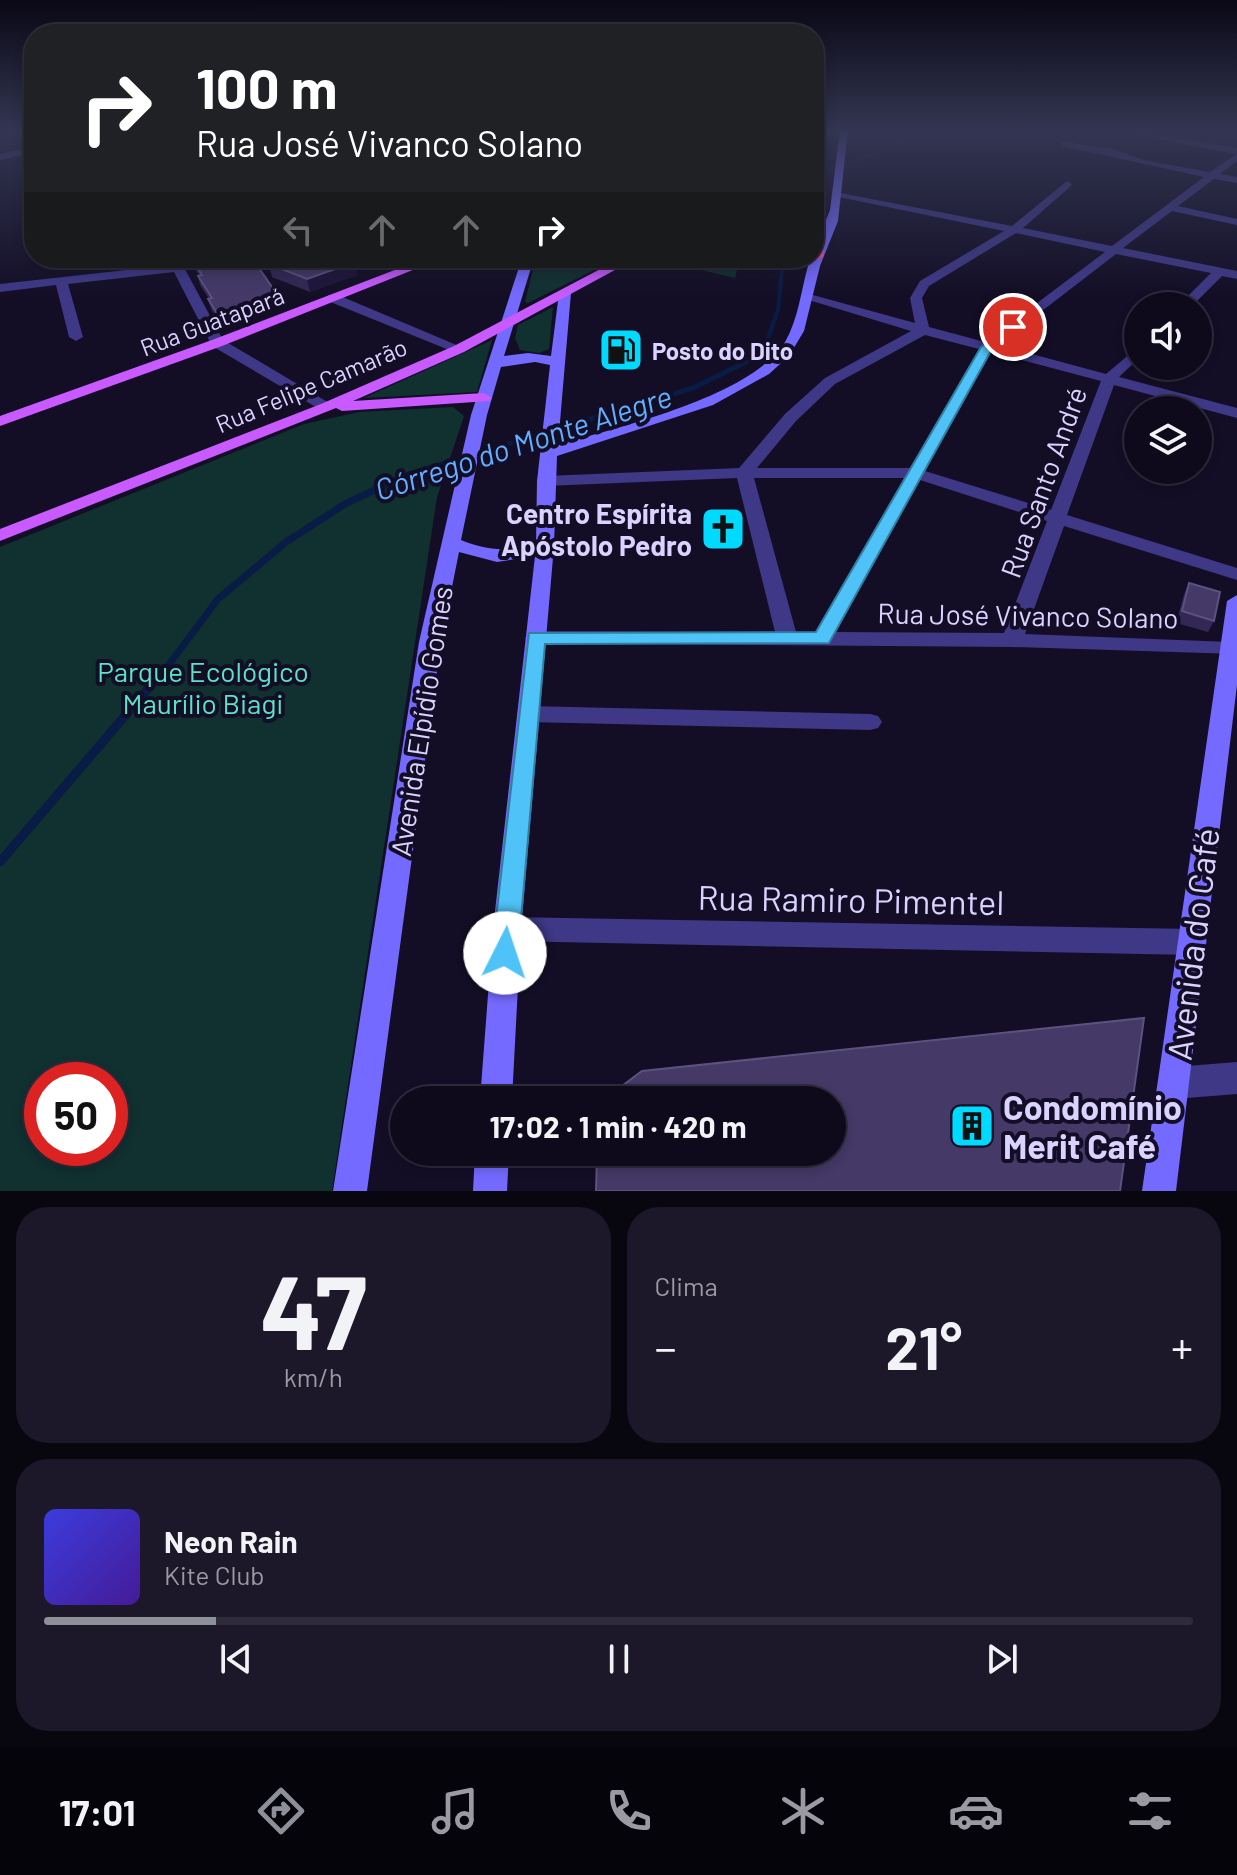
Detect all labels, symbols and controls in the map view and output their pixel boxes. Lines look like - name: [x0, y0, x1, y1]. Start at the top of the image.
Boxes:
- text: 100 m: [196, 53, 338, 120]
- icon: right: [64, 56, 168, 160]
- text: Rua José Vivanco Solano: [196, 121, 583, 164]
- icon: left: [276, 208, 320, 252]
- icon: ahead: [360, 208, 404, 252]
- icon: ahead: [444, 208, 488, 252]
- icon: right: [528, 208, 572, 252]
- street label: Rua Guatapará: [136, 280, 288, 362]
- map controls: [1124, 292, 1212, 484]
- button: sound: [1124, 292, 1212, 380]
- pin: [979, 293, 1047, 361]
- icon: arrive: [991, 305, 1035, 349]
- fuel station icon: Posto do Dito: [597, 326, 645, 374]
- street label: Rua Felipe Camarão: [211, 332, 411, 438]
- place label: Posto do Dito: [652, 336, 793, 365]
- water label: Córrego do Monte Alegre: [370, 377, 676, 507]
- street label: Rua Santo André: [993, 382, 1093, 582]
- button: layers: [1124, 396, 1212, 484]
- place label: Centro Espírita Apóstolo Pedro: [501, 496, 692, 562]
- church icon: Centro Espírita Apóstolo Pedro: [699, 505, 747, 553]
- street label: Avenida Elpídio Gomes: [383, 584, 459, 858]
- street label: Rua José Vivanco Solano: [877, 595, 1179, 635]
- park label: Parque Ecológico Maurílio Biagi: [97, 654, 309, 720]
- street label: Avenida do Café: [1157, 826, 1227, 1062]
- street label: Rua Ramiro Pimentel: [697, 876, 1005, 922]
- position arrow: [463, 911, 547, 995]
- speed limit sign: 50: [24, 1062, 128, 1166]
- place label: Condomínio Merit Café: [1003, 1086, 1182, 1166]
- building icon: Condomínio Merit Café: [948, 1102, 996, 1150]
- text: 17:02 · 1 min · 420 m: [489, 1108, 747, 1144]
- text: 47: [260, 1246, 367, 1371]
- text: Clima: [655, 1270, 718, 1301]
- text: 21°: [885, 1310, 962, 1382]
- text: −: [655, 1320, 677, 1373]
- text: +: [1171, 1320, 1193, 1373]
- text: km/h: [284, 1361, 343, 1392]
- text: Neon Rain: [164, 1523, 298, 1559]
- text: Kite Club: [164, 1559, 265, 1590]
- icon: previous: [214, 1637, 258, 1681]
- icon: pause: [597, 1637, 641, 1681]
- icon: next: [980, 1637, 1024, 1681]
- icon: directions: [253, 1783, 309, 1839]
- icon: music: [427, 1783, 483, 1839]
- icon: phone: [601, 1783, 657, 1839]
- icon: climate: [775, 1783, 831, 1839]
- icon: car: [948, 1783, 1004, 1839]
- icon: filters: [1122, 1783, 1178, 1839]
- text: 17:01: [59, 1790, 135, 1833]

